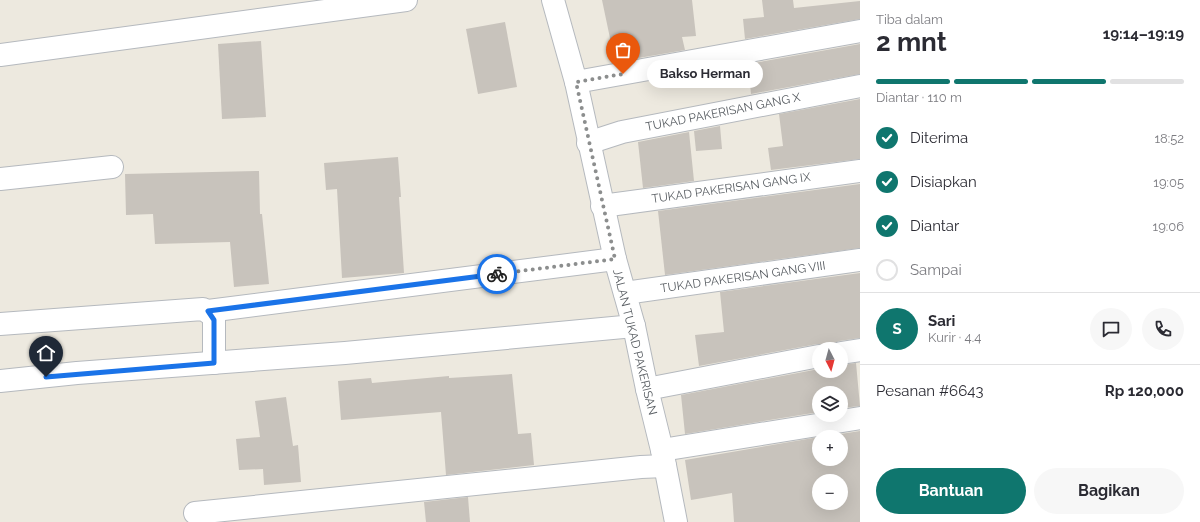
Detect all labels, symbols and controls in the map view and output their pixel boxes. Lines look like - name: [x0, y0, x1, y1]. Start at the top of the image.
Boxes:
- text: Tiba dalam: [876, 12, 943, 27]
- text: 19:14–19:19: [1103, 25, 1184, 43]
- text: 2 mnt: [876, 27, 947, 57]
- pin: [606, 33, 640, 74]
- icon: bag: [612, 39, 634, 61]
- callout: Bakso Herman: [647, 60, 763, 88]
- text: Bakso Herman: [660, 66, 750, 81]
- street label: TUKAD PAKERISAN GANG X: [644, 90, 802, 134]
- text: Diantar · 110 m: [876, 90, 962, 105]
- icon: check: [876, 127, 898, 149]
- text: Diterima: [910, 129, 968, 147]
- text: 18:52: [1154, 131, 1184, 146]
- street label: TUKAD PAKERISAN GANG IX: [651, 170, 812, 206]
- icon: check: [876, 171, 898, 193]
- text: Disiapkan: [910, 173, 977, 191]
- text: 19:05: [1153, 175, 1184, 190]
- icon: check: [876, 215, 898, 237]
- text: Diantar: [910, 217, 959, 235]
- text: 19:06: [1153, 219, 1184, 234]
- courier: [477, 254, 517, 294]
- street label: TUKAD PAKERISAN GANG VIII: [660, 258, 826, 296]
- text: Sampai: [910, 261, 962, 279]
- icon: bike: [486, 263, 508, 285]
- street label: JALAN TUKAD PAKERISAN: [610, 268, 660, 416]
- button: chat: [1090, 308, 1132, 350]
- button: phone: [1142, 308, 1184, 350]
- text: Sari: [928, 312, 955, 330]
- text: S: [892, 320, 902, 338]
- text: Kurir · 4.4: [928, 330, 981, 345]
- pin: [29, 336, 63, 377]
- icon: home: [35, 342, 57, 364]
- north arrow: [812, 342, 848, 378]
- map controls: [812, 342, 848, 510]
- text: Pesanan #6643: [876, 382, 983, 400]
- text: Rp 120,000: [1105, 382, 1184, 400]
- button: layers: [812, 386, 848, 422]
- button: +: [812, 430, 848, 466]
- button: Bantuan: [876, 468, 1026, 514]
- button: Bagikan: [1034, 468, 1184, 514]
- button: −: [812, 474, 848, 510]

